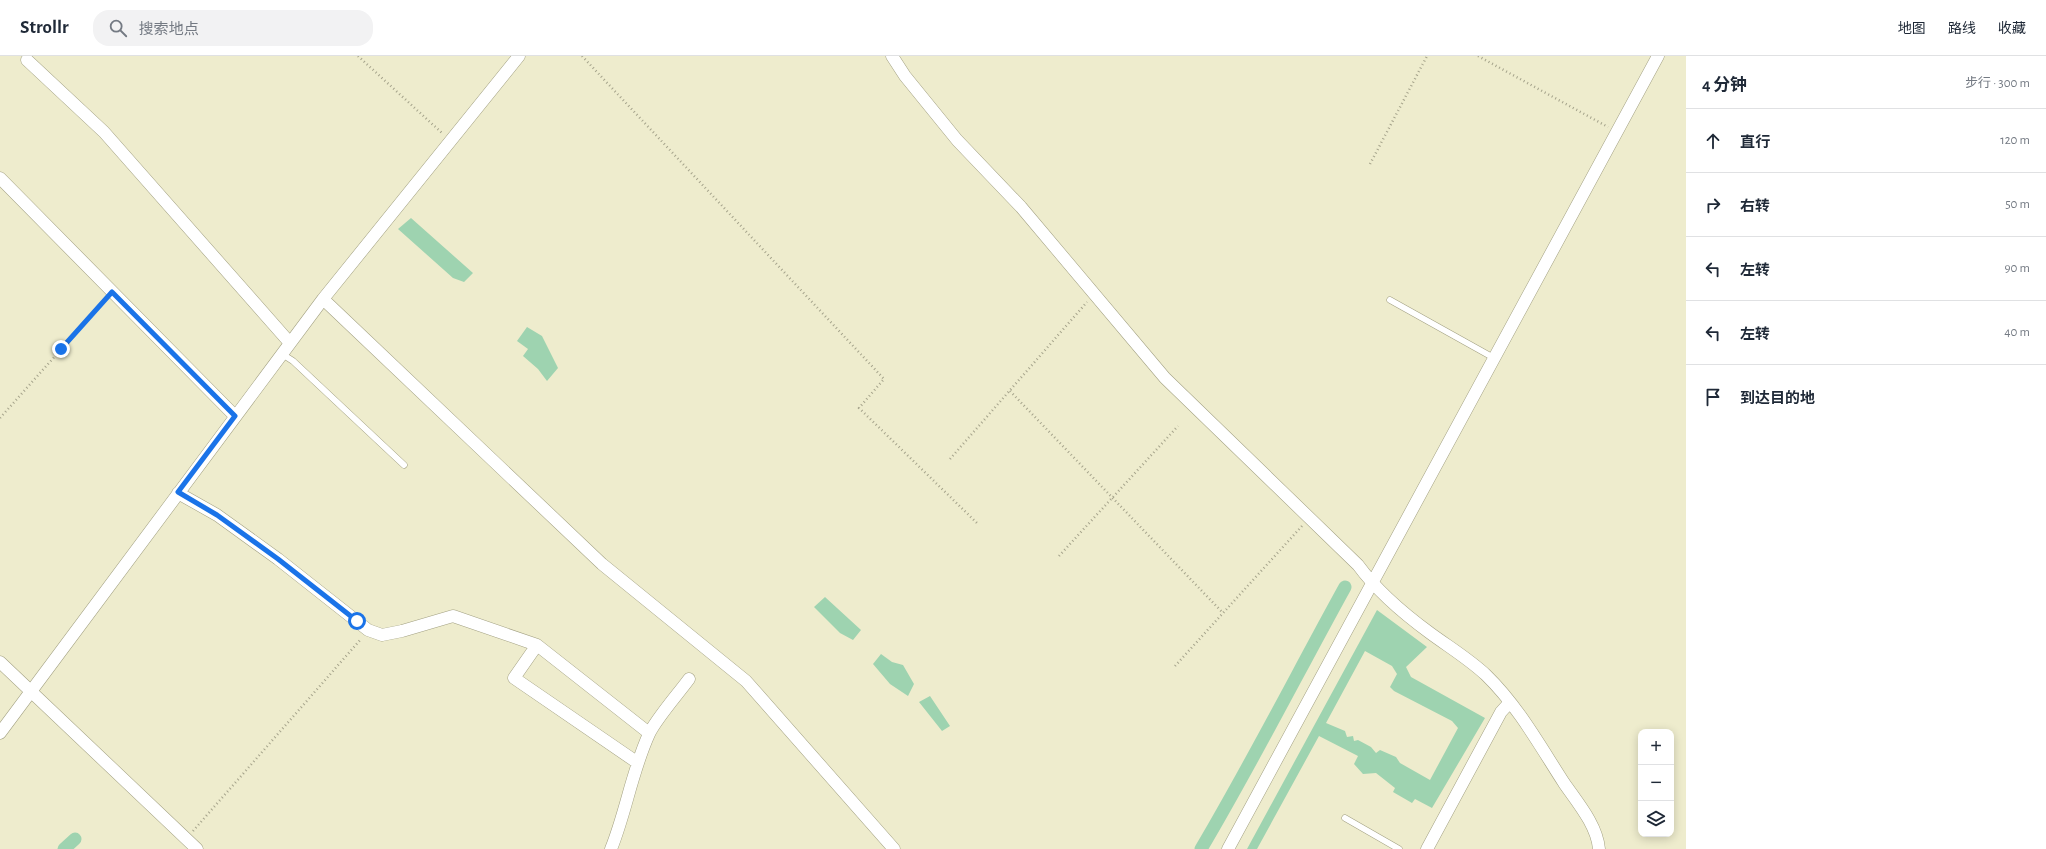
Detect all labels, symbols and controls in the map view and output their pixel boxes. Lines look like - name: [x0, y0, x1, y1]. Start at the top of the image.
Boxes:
- search box: [93, 10, 373, 46]
- icon: search: [107, 17, 129, 39]
- text: Strollr: [20, 18, 69, 37]
- text: 搜索地点: [139, 22, 199, 37]
- text: 地图: [1898, 22, 1926, 36]
- text: 路线: [1948, 22, 1976, 36]
- text: 收藏: [1998, 22, 2026, 36]
- text: 4 分钟: [1702, 76, 1747, 93]
- text: 步行 · 300 m: [1965, 77, 2030, 90]
- icon: ahead: [1702, 130, 1724, 152]
- text: 120 m: [2000, 134, 2030, 147]
- text: 直行: [1740, 135, 1770, 150]
- icon: right: [1702, 194, 1724, 216]
- text: 50 m: [2005, 198, 2030, 211]
- text: 右转: [1740, 199, 1770, 214]
- icon: left: [1702, 258, 1724, 280]
- text: 90 m: [2004, 262, 2030, 275]
- text: 左转: [1740, 263, 1770, 278]
- icon: left: [1702, 322, 1724, 344]
- text: 40 m: [2004, 326, 2030, 339]
- text: 左转: [1740, 327, 1770, 342]
- route end: [52, 340, 70, 358]
- icon: arrive: [1702, 386, 1724, 408]
- text: 到达目的地: [1740, 391, 1815, 406]
- route start: [348, 612, 366, 630]
- map controls: [1638, 729, 1674, 837]
- button: +: [1638, 729, 1674, 765]
- button: −: [1638, 765, 1674, 801]
- button: layers: [1638, 801, 1674, 837]

